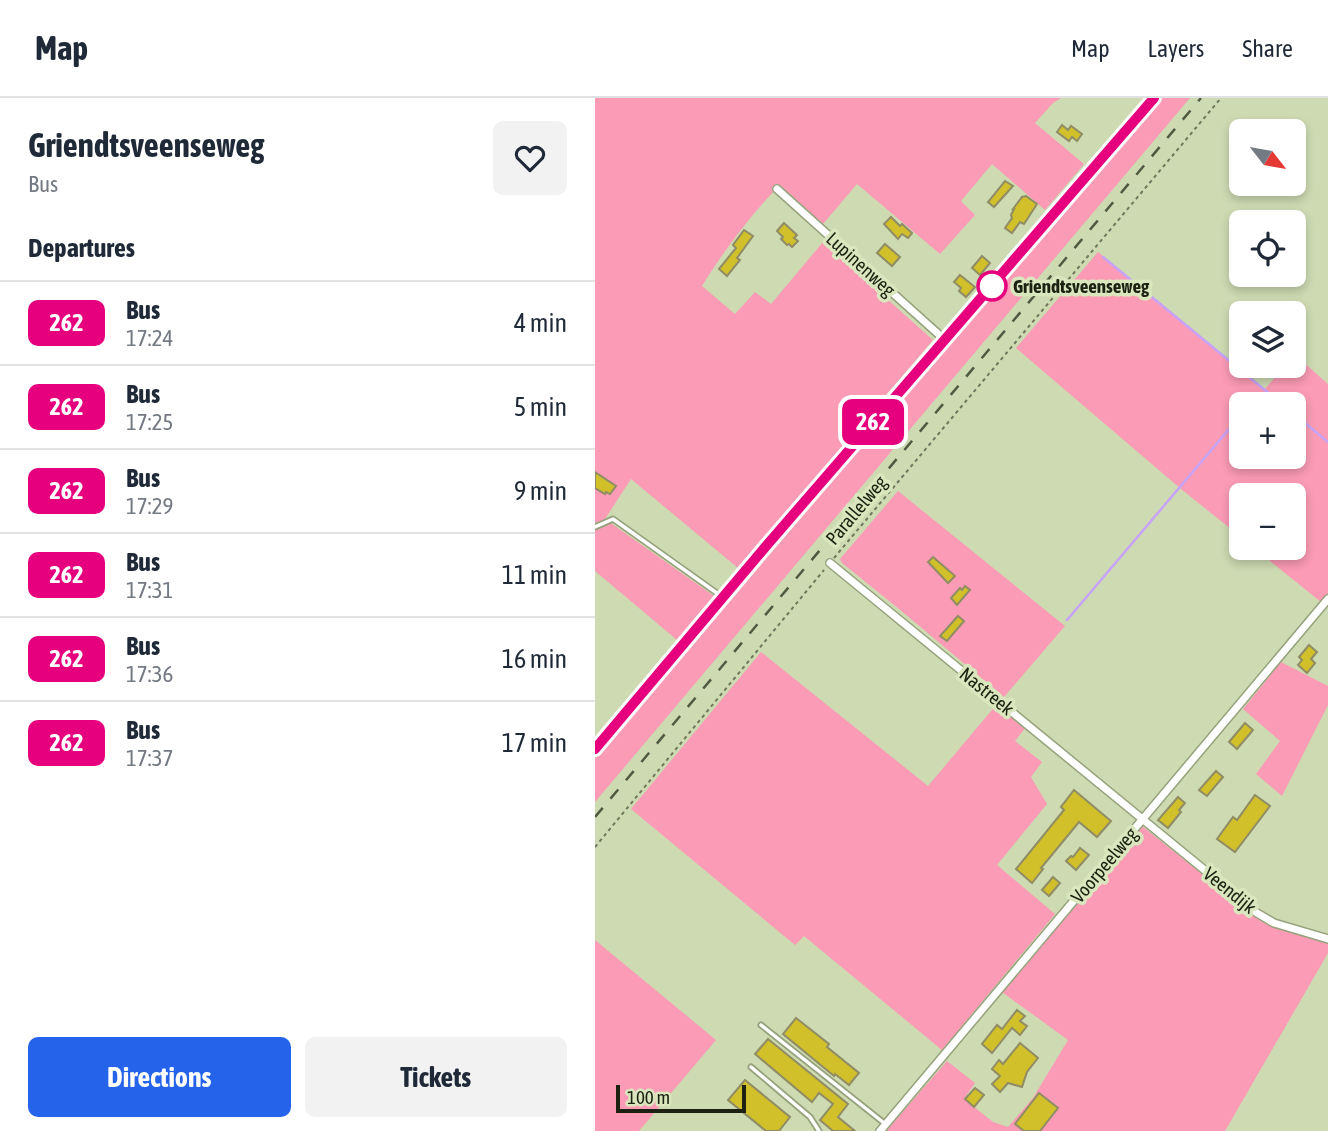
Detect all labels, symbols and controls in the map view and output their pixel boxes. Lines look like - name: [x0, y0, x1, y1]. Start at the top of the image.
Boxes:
- text: Map: [35, 29, 88, 67]
- text: Map: [1071, 35, 1110, 62]
- text: Layers: [1148, 35, 1204, 62]
- text: Share: [1242, 35, 1293, 62]
- north arrow: [1229, 119, 1305, 196]
- map controls: [1229, 119, 1306, 560]
- button: heart: [493, 121, 567, 195]
- text: Griendtsveenseweg: [28, 126, 265, 164]
- text: Bus: [28, 171, 58, 197]
- button: locate: [1229, 210, 1306, 287]
- street label: Lupinenweg: [822, 227, 901, 301]
- text: Departures: [28, 233, 135, 263]
- marker: Griendtsveenseweg: [977, 271, 1007, 301]
- place label: Griendtsveenseweg: [1013, 275, 1150, 297]
- text: Bus: [126, 295, 160, 325]
- button: layers: [1229, 301, 1306, 378]
- text: 4 min: [514, 308, 567, 338]
- text: 262: [50, 309, 83, 336]
- text: 17:24: [126, 325, 173, 351]
- text: Bus: [126, 379, 160, 409]
- text: 5 min: [514, 392, 567, 422]
- button: +: [1229, 392, 1306, 469]
- text: 262: [50, 393, 83, 420]
- line badge: 262: [833, 399, 913, 445]
- text: 262: [856, 408, 890, 435]
- text: 17:25: [126, 409, 173, 435]
- text: Bus: [126, 463, 160, 493]
- street label: Parallelweg: [821, 470, 892, 549]
- text: 9 min: [514, 476, 567, 506]
- text: 262: [50, 477, 83, 504]
- button: −: [1229, 483, 1306, 560]
- text: 17:29: [126, 493, 173, 519]
- text: Bus: [126, 547, 160, 577]
- text: 11 min: [502, 560, 567, 590]
- text: 262: [50, 561, 83, 588]
- text: 17:31: [126, 577, 173, 603]
- text: Bus: [126, 631, 160, 661]
- text: 16 min: [502, 644, 567, 674]
- text: 262: [50, 645, 83, 672]
- text: 17:36: [126, 661, 173, 687]
- street label: Nastreek: [955, 663, 1019, 720]
- text: Bus: [126, 715, 160, 745]
- text: 17 min: [502, 728, 567, 758]
- text: 262: [50, 729, 83, 756]
- text: 17:37: [126, 745, 173, 771]
- street label: Voorpeelweg: [1066, 822, 1142, 907]
- street label: Veendijk: [1199, 862, 1261, 918]
- button: Directions: [28, 1037, 291, 1117]
- button: Tickets: [305, 1037, 567, 1117]
- scale bar: [616, 1082, 745, 1114]
- text: 100 m: [627, 1086, 670, 1108]

